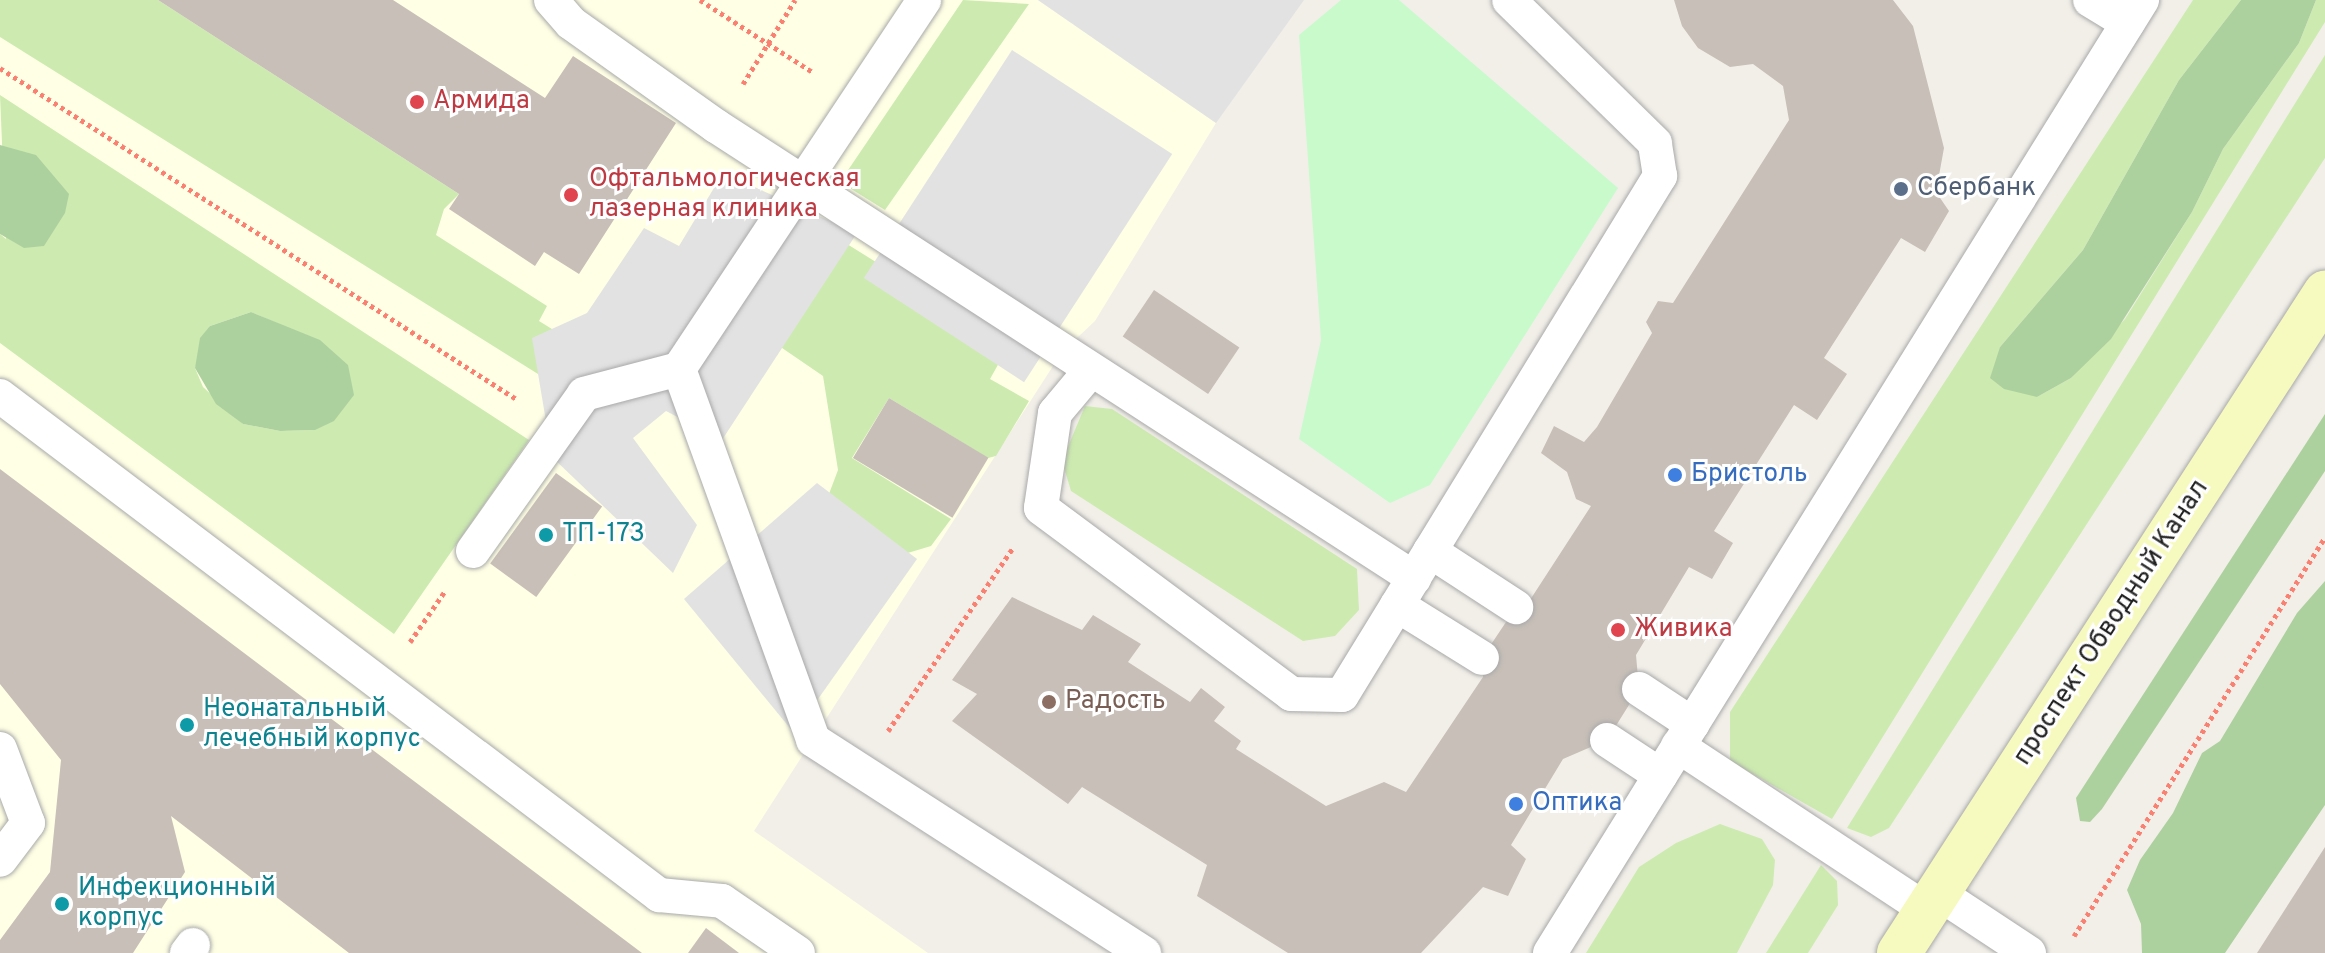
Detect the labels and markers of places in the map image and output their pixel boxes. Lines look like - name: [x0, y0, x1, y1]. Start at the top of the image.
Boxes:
- place label: Армида: [433, 86, 530, 118]
- marker: Армида: [408, 93, 426, 111]
- place label: Офтальмологическая лазерная клиника: [589, 164, 860, 226]
- place label: Сбербанк: [1917, 173, 2036, 205]
- marker: Сбербанк: [1892, 180, 1910, 198]
- marker: Офтальмологическая лазерная клиника: [560, 184, 582, 206]
- place label: Бристоль: [1691, 459, 1808, 491]
- marker: Бристоль: [1666, 466, 1684, 484]
- place label: ТП-173: [562, 519, 645, 551]
- marker: ТП-173: [537, 526, 555, 544]
- place label: Живика: [1634, 614, 1732, 646]
- marker: Живика: [1609, 621, 1627, 639]
- place label: Радость: [1065, 686, 1166, 718]
- marker: Радость: [1040, 693, 1058, 711]
- place label: Неонатальный лечебный корпус: [203, 694, 421, 756]
- marker: Неонатальный лечебный корпус: [178, 716, 196, 734]
- place label: Оптика: [1532, 788, 1622, 820]
- marker: Оптика: [1507, 795, 1525, 813]
- place label: Инфекционный корпус: [78, 873, 276, 934]
- marker: Инфекционный корпус: [53, 895, 71, 913]

